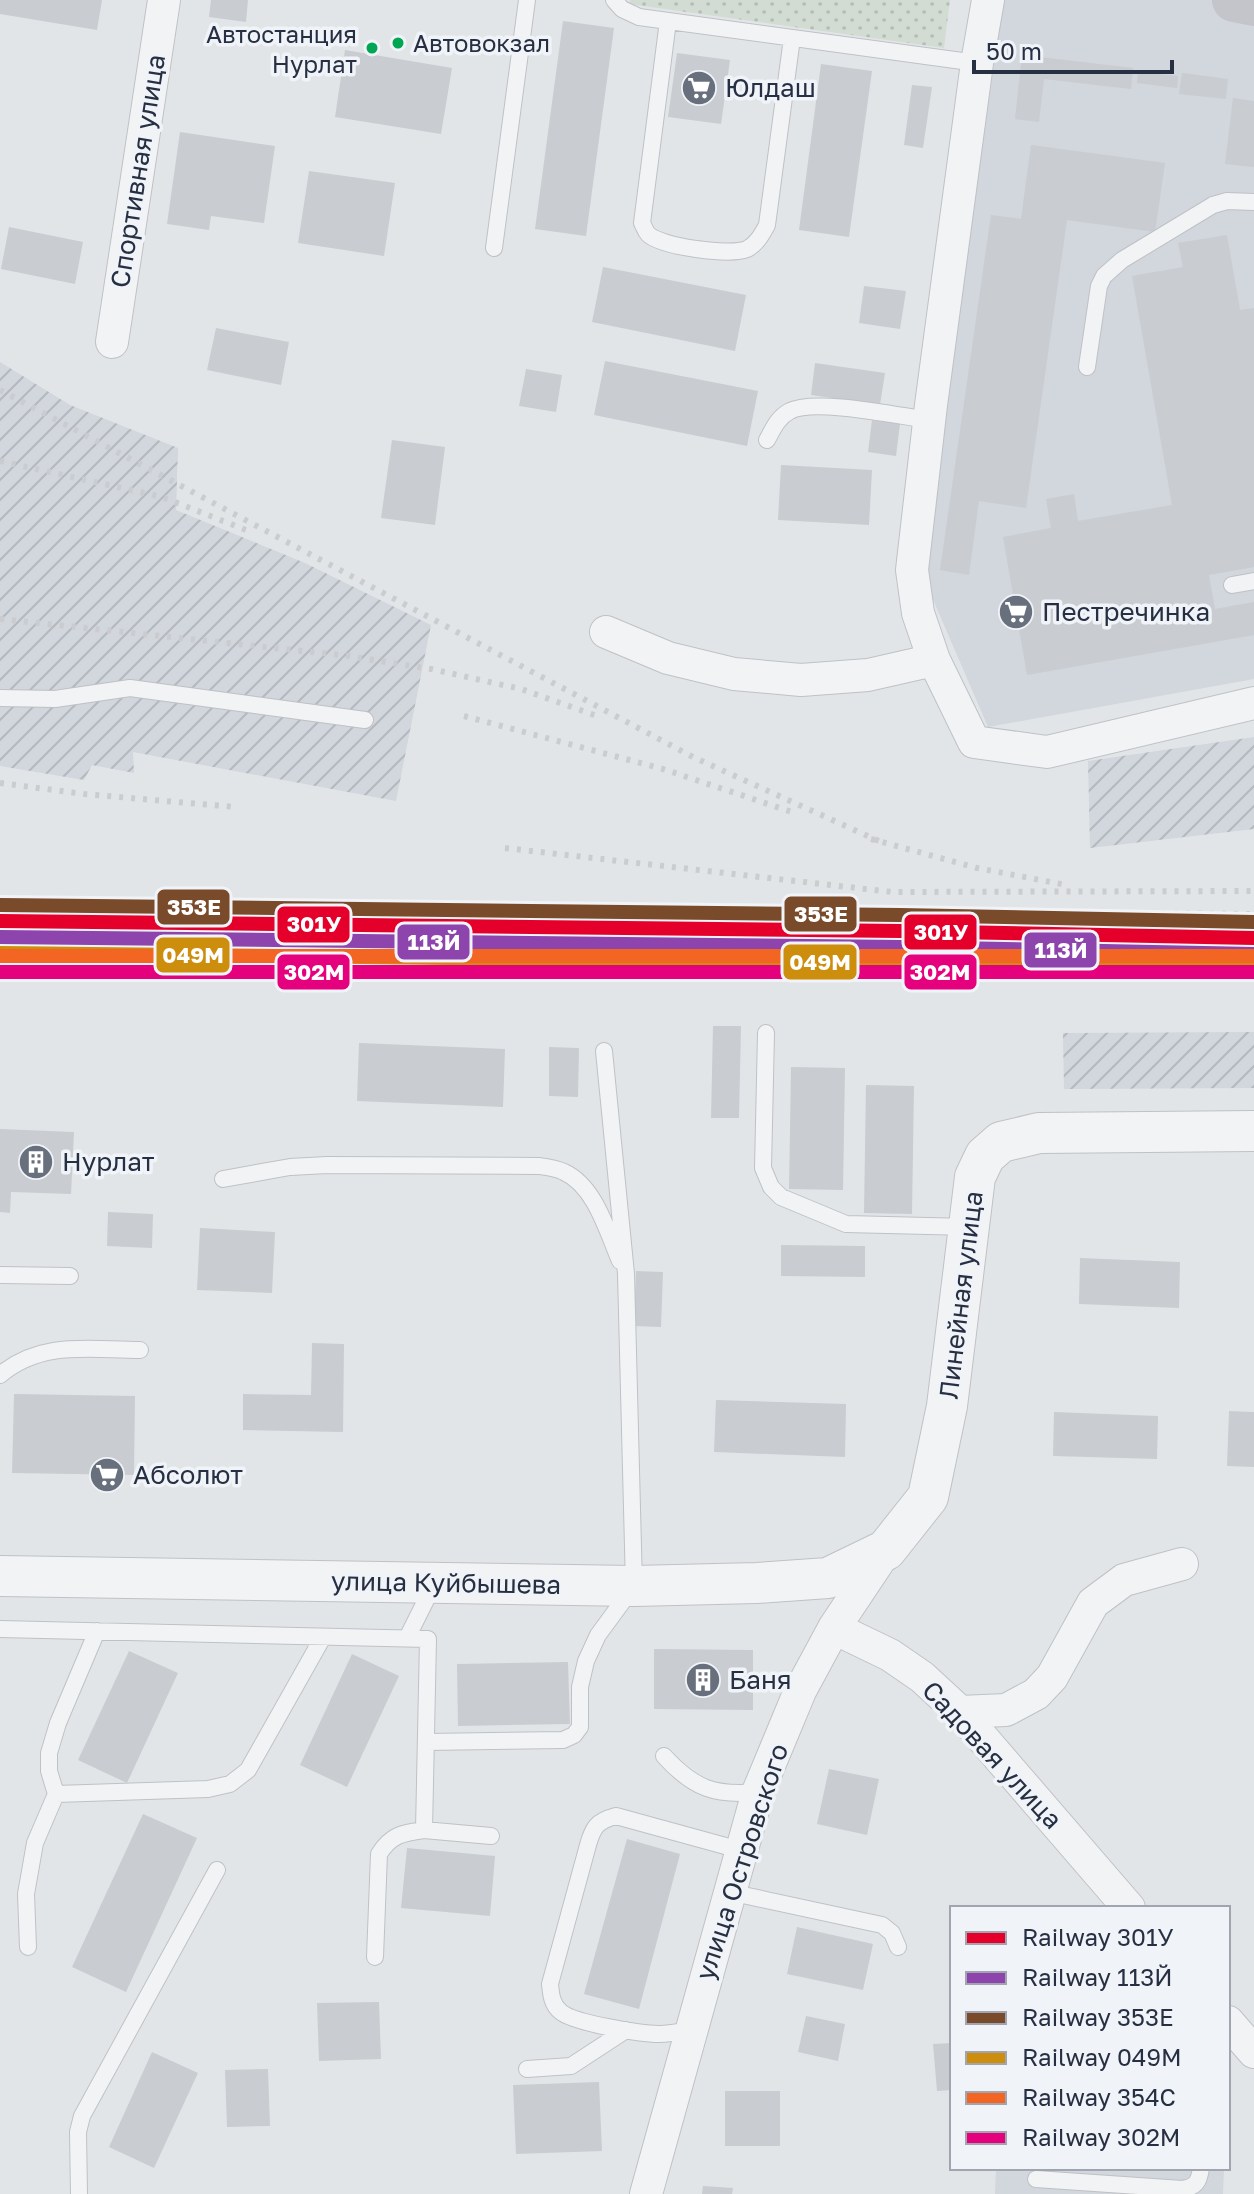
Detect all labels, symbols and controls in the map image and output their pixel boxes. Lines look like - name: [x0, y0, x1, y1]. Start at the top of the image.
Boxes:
- place label: Автостанция Нурлат: [206, 19, 357, 78]
- scale bar: [974, 24, 1172, 74]
- place label: Автовокзал: [413, 28, 550, 57]
- marker: Автовокзал: [390, 35, 406, 51]
- text: 50 m: [986, 36, 1042, 65]
- marker: Автостанция Нурлат: [364, 40, 380, 56]
- street label: Спортивная улица: [104, 52, 171, 290]
- supermarket icon: Юлдаш: [680, 69, 718, 107]
- place label: Юлдаш: [725, 72, 816, 103]
- supermarket icon: Пестречинка: [997, 593, 1035, 631]
- place label: Пестречинка: [1042, 596, 1210, 627]
- line badge: 353Е: [156, 888, 231, 926]
- text: 353Е: [167, 893, 221, 920]
- line badge: 353Е: [783, 895, 858, 933]
- text: 353Е: [794, 900, 848, 927]
- line badge: 301У: [276, 905, 351, 944]
- text: 301У: [287, 910, 342, 937]
- line badge: 301У: [903, 913, 978, 951]
- text: 301У: [914, 918, 969, 945]
- line badge: 113Й: [396, 923, 471, 961]
- text: 113Й: [408, 928, 460, 955]
- line badge: 113Й: [1023, 931, 1098, 969]
- line badge: 049М: [155, 936, 231, 974]
- text: 113Й: [1035, 936, 1087, 963]
- text: 049М: [162, 941, 224, 968]
- line badge: 049М: [782, 943, 858, 981]
- text: 049М: [789, 948, 851, 975]
- line badge: 302М: [276, 953, 351, 991]
- line badge: 302М: [903, 953, 978, 991]
- text: 302М: [284, 958, 344, 985]
- text: 302М: [910, 958, 970, 985]
- building icon: Нурлат: [17, 1143, 55, 1181]
- place label: Нурлат: [62, 1146, 155, 1177]
- street label: Линейная улица: [932, 1189, 989, 1401]
- supermarket icon: Абсолют: [88, 1456, 126, 1494]
- place label: Абсолют: [133, 1459, 243, 1490]
- street label: улица Куйбышева: [331, 1565, 561, 1600]
- building icon: Баня: [684, 1661, 722, 1699]
- place label: Баня: [729, 1664, 792, 1695]
- street label: Садовая улица: [916, 1674, 1069, 1835]
- street label: улица Островского: [689, 1740, 794, 1984]
- legend: [950, 1906, 1230, 2170]
- text: Railway 301У: [1022, 1922, 1174, 1951]
- text: Railway 113Й: [1022, 1962, 1173, 1991]
- text: Railway 353Е: [1022, 2002, 1174, 2031]
- text: Railway 049М: [1022, 2042, 1182, 2071]
- text: Railway 354С: [1022, 2082, 1176, 2111]
- text: Railway 302М: [1022, 2122, 1180, 2151]

